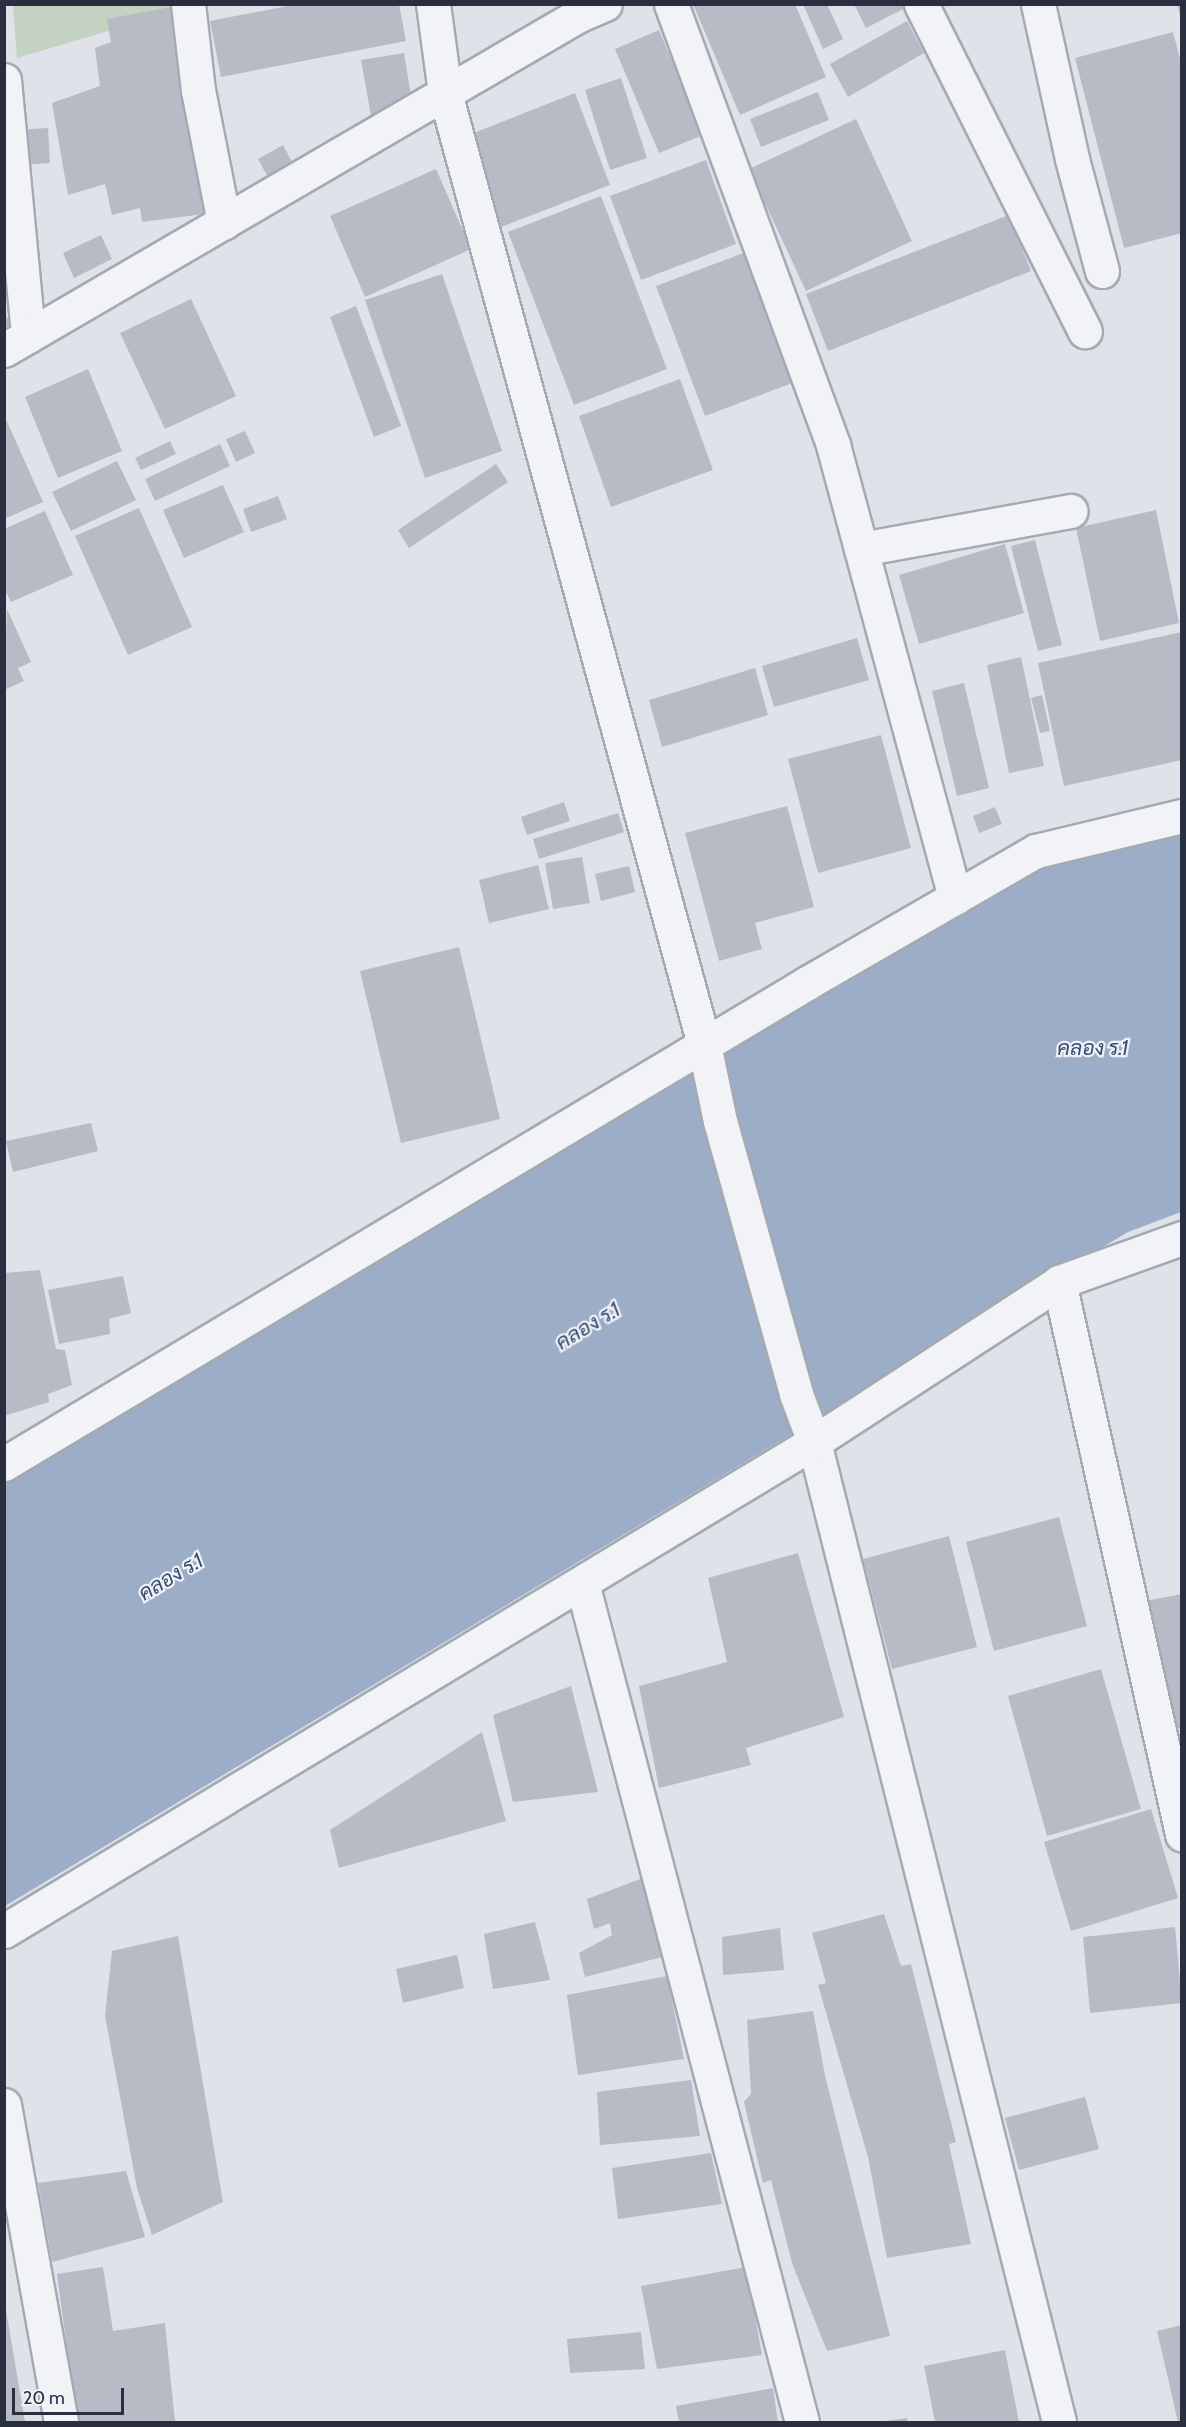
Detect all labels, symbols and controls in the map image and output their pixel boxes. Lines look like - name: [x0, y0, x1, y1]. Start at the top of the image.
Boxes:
- water label: คลอง ร.1: [1057, 1035, 1129, 1061]
- water label: คลอง ร.1: [551, 1297, 625, 1355]
- water label: คลอง ร.1: [134, 1548, 208, 1606]
- scale bar: [15, 2376, 128, 2414]
- text: 20 m: [23, 2387, 65, 2409]

